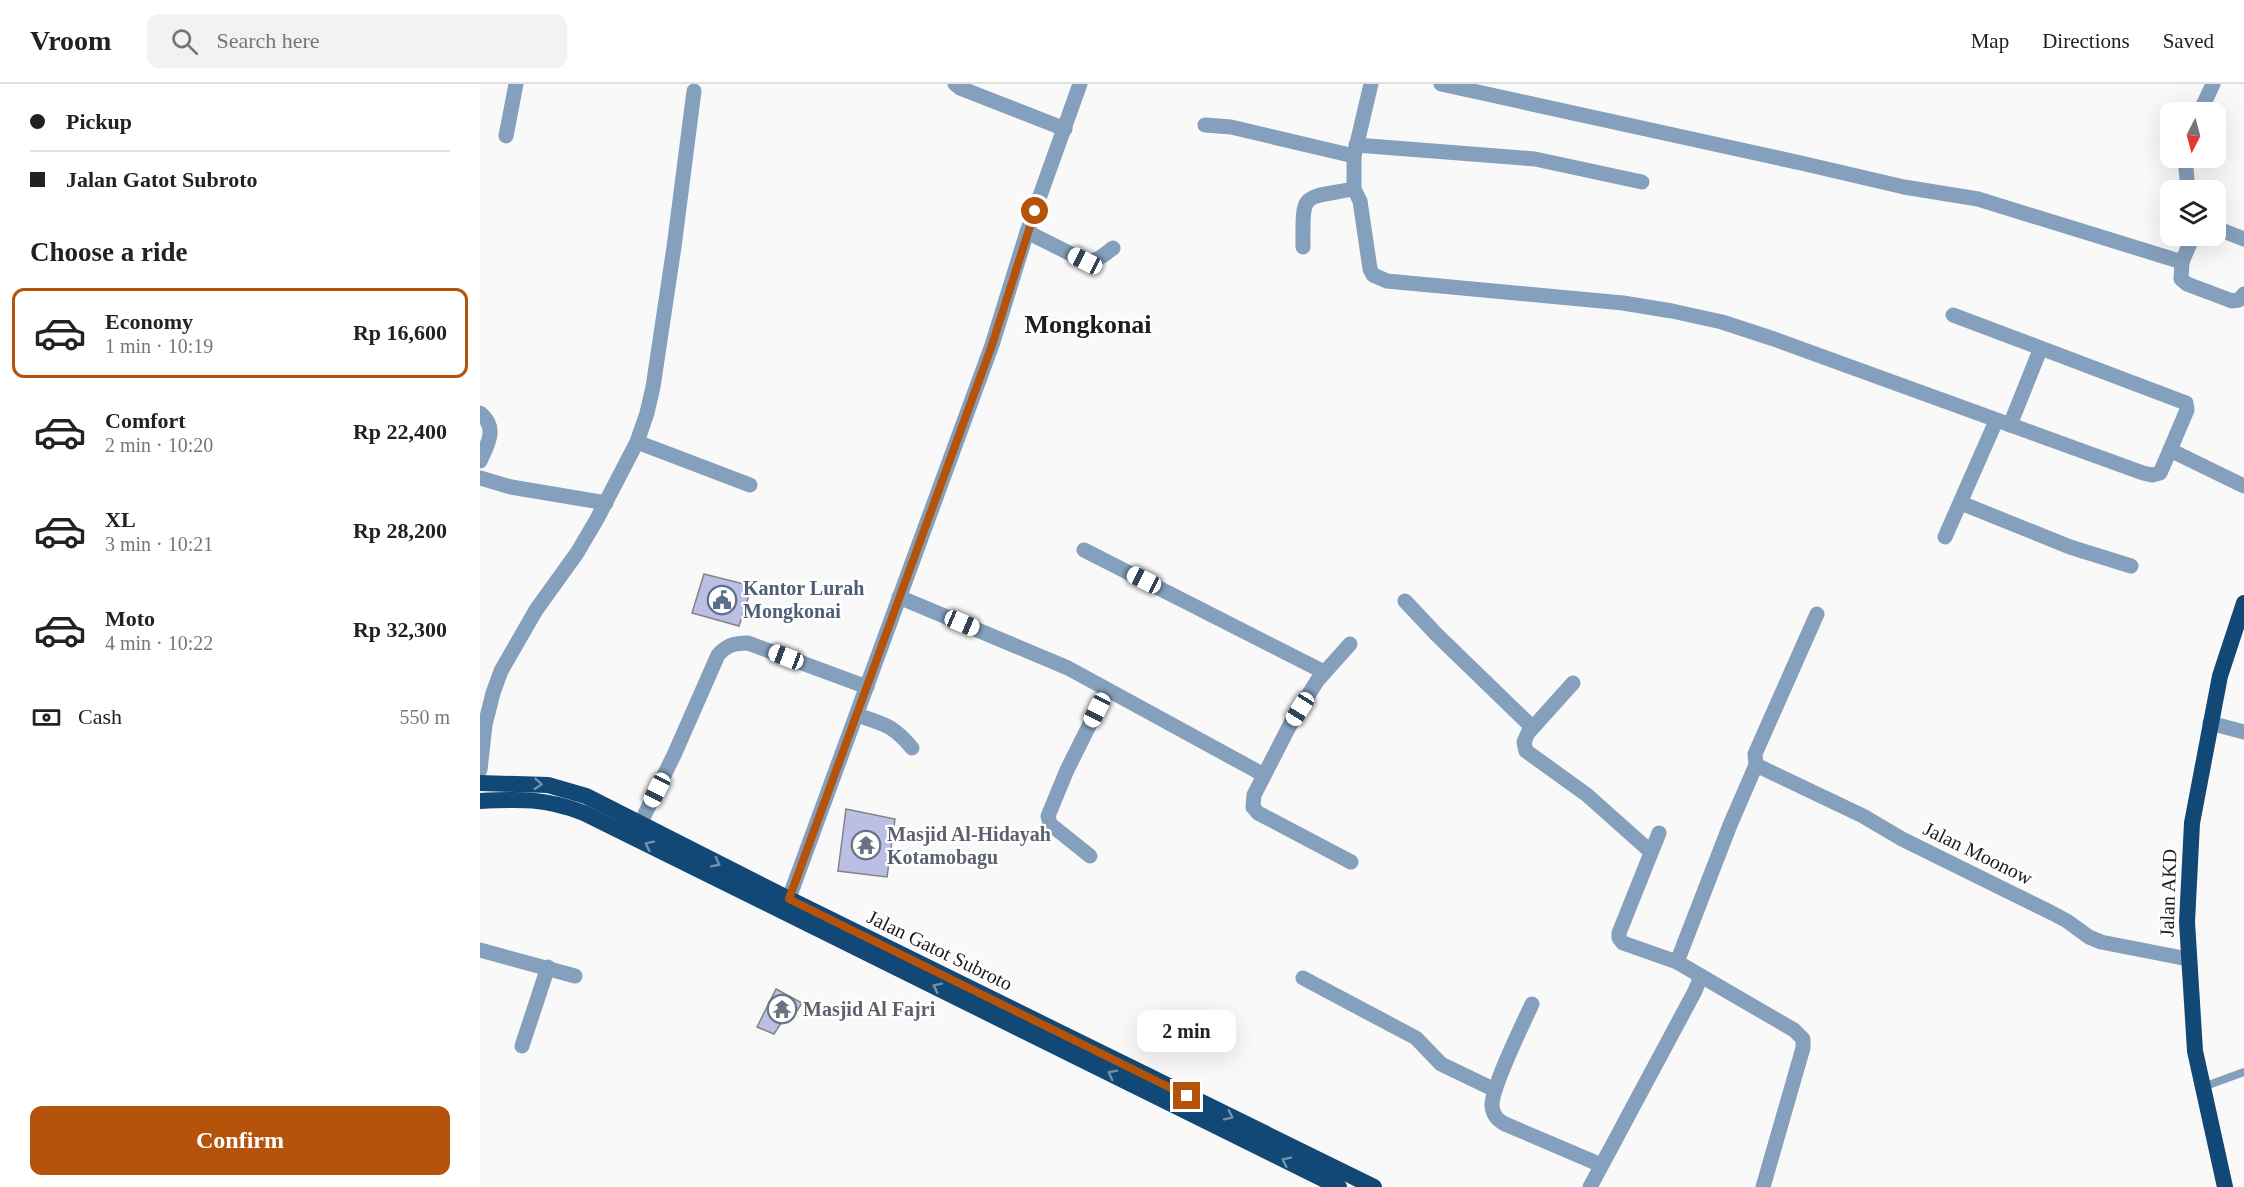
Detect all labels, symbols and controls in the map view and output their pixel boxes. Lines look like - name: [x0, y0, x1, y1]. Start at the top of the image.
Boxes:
- search box: [147, 14, 567, 68]
- text: Vroom: [30, 25, 111, 56]
- icon: search: [168, 25, 201, 58]
- text: Search here: [216, 28, 320, 53]
- text: Map: [1971, 29, 2009, 53]
- text: Directions: [2042, 29, 2130, 53]
- text: Saved: [2163, 29, 2214, 53]
- north arrow: [2160, 102, 2226, 168]
- map controls: [2160, 102, 2226, 246]
- text: Pickup: [66, 109, 132, 134]
- text: Jalan Gatot Subroto: [66, 167, 258, 192]
- button: layers: [2160, 180, 2226, 246]
- route start: [1021, 197, 1048, 224]
- text: Choose a ride: [30, 237, 188, 267]
- car: [1065, 245, 1105, 277]
- icon: car: [33, 306, 87, 360]
- text: Economy: [105, 309, 193, 334]
- district label: Mongkonai: [1024, 310, 1152, 339]
- text: Rp 16,600: [353, 320, 447, 345]
- text: 1 min · 10:19: [105, 335, 213, 357]
- icon: car: [33, 405, 87, 459]
- text: Comfort: [105, 408, 186, 433]
- text: Rp 22,400: [353, 419, 447, 444]
- text: 2 min · 10:20: [105, 434, 213, 456]
- icon: car: [33, 504, 87, 558]
- text: XL: [105, 507, 136, 532]
- text: Rp 28,200: [353, 518, 447, 543]
- text: 3 min · 10:21: [105, 533, 213, 555]
- car: [1124, 564, 1164, 596]
- place label: Kantor Lurah Mongkonai: [743, 577, 864, 623]
- public building icon: Kantor Lurah Mongkonai: [706, 584, 738, 616]
- icon: car: [33, 603, 87, 657]
- text: Moto: [105, 606, 155, 631]
- car: [942, 608, 982, 638]
- text: Rp 32,300: [353, 617, 447, 642]
- text: 4 min · 10:22: [105, 632, 213, 654]
- car: [766, 642, 806, 672]
- car: [1283, 689, 1317, 729]
- car: [1081, 690, 1113, 730]
- icon: cash: [30, 701, 63, 734]
- text: Cash: [78, 704, 122, 729]
- text: 550 m: [399, 706, 450, 728]
- car: [641, 770, 673, 810]
- one-way arrow: [534, 778, 543, 791]
- street label: Jalan Moonow: [1920, 817, 2036, 889]
- place label: Masjid Al-Hidayah Kotamobagu: [887, 823, 1051, 869]
- temple icon: Masjid Al-Hidayah Kotamobagu: [850, 829, 882, 861]
- one-way arrow: [645, 841, 656, 853]
- street label: Jalan AKD: [2155, 848, 2181, 938]
- one-way arrow: [709, 855, 720, 867]
- street label: Jalan Gatot Subroto: [864, 905, 1016, 995]
- one-way arrow: [933, 983, 944, 995]
- temple icon: Masjid Al Fajri: [766, 993, 798, 1025]
- place label: Masjid Al Fajri: [803, 998, 936, 1021]
- callout: 2 min: [1138, 1009, 1236, 1051]
- text: 2 min: [1162, 1020, 1211, 1042]
- one-way arrow: [1107, 1070, 1118, 1082]
- route end: [1173, 1082, 1200, 1109]
- button: Confirm: [30, 1106, 450, 1175]
- one-way arrow: [1223, 1109, 1234, 1121]
- one-way arrow: [1282, 1157, 1293, 1169]

